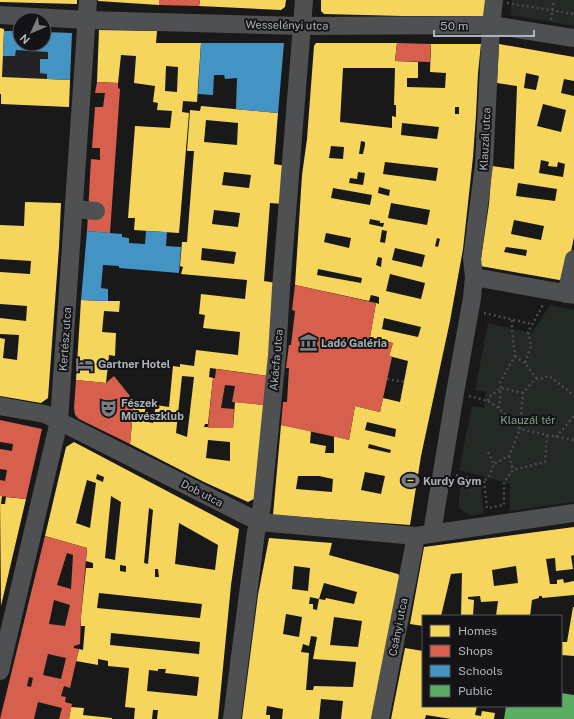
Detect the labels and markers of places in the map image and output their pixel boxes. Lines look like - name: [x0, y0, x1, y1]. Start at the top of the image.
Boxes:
- museum icon: Ladó Galéria: [298, 333, 318, 353]
- place label: Ladó Galéria: [321, 337, 387, 349]
- hotel icon: Gartner Hotel: [75, 354, 95, 374]
- place label: Gartner Hotel: [98, 358, 171, 370]
- place label: Fészek Művészklub: [121, 397, 184, 422]
- theatre icon: Fészek Művészklub: [98, 399, 118, 419]
- sports icon: Kurdy Gym: [400, 471, 420, 491]
- place label: Kurdy Gym: [423, 475, 481, 487]

